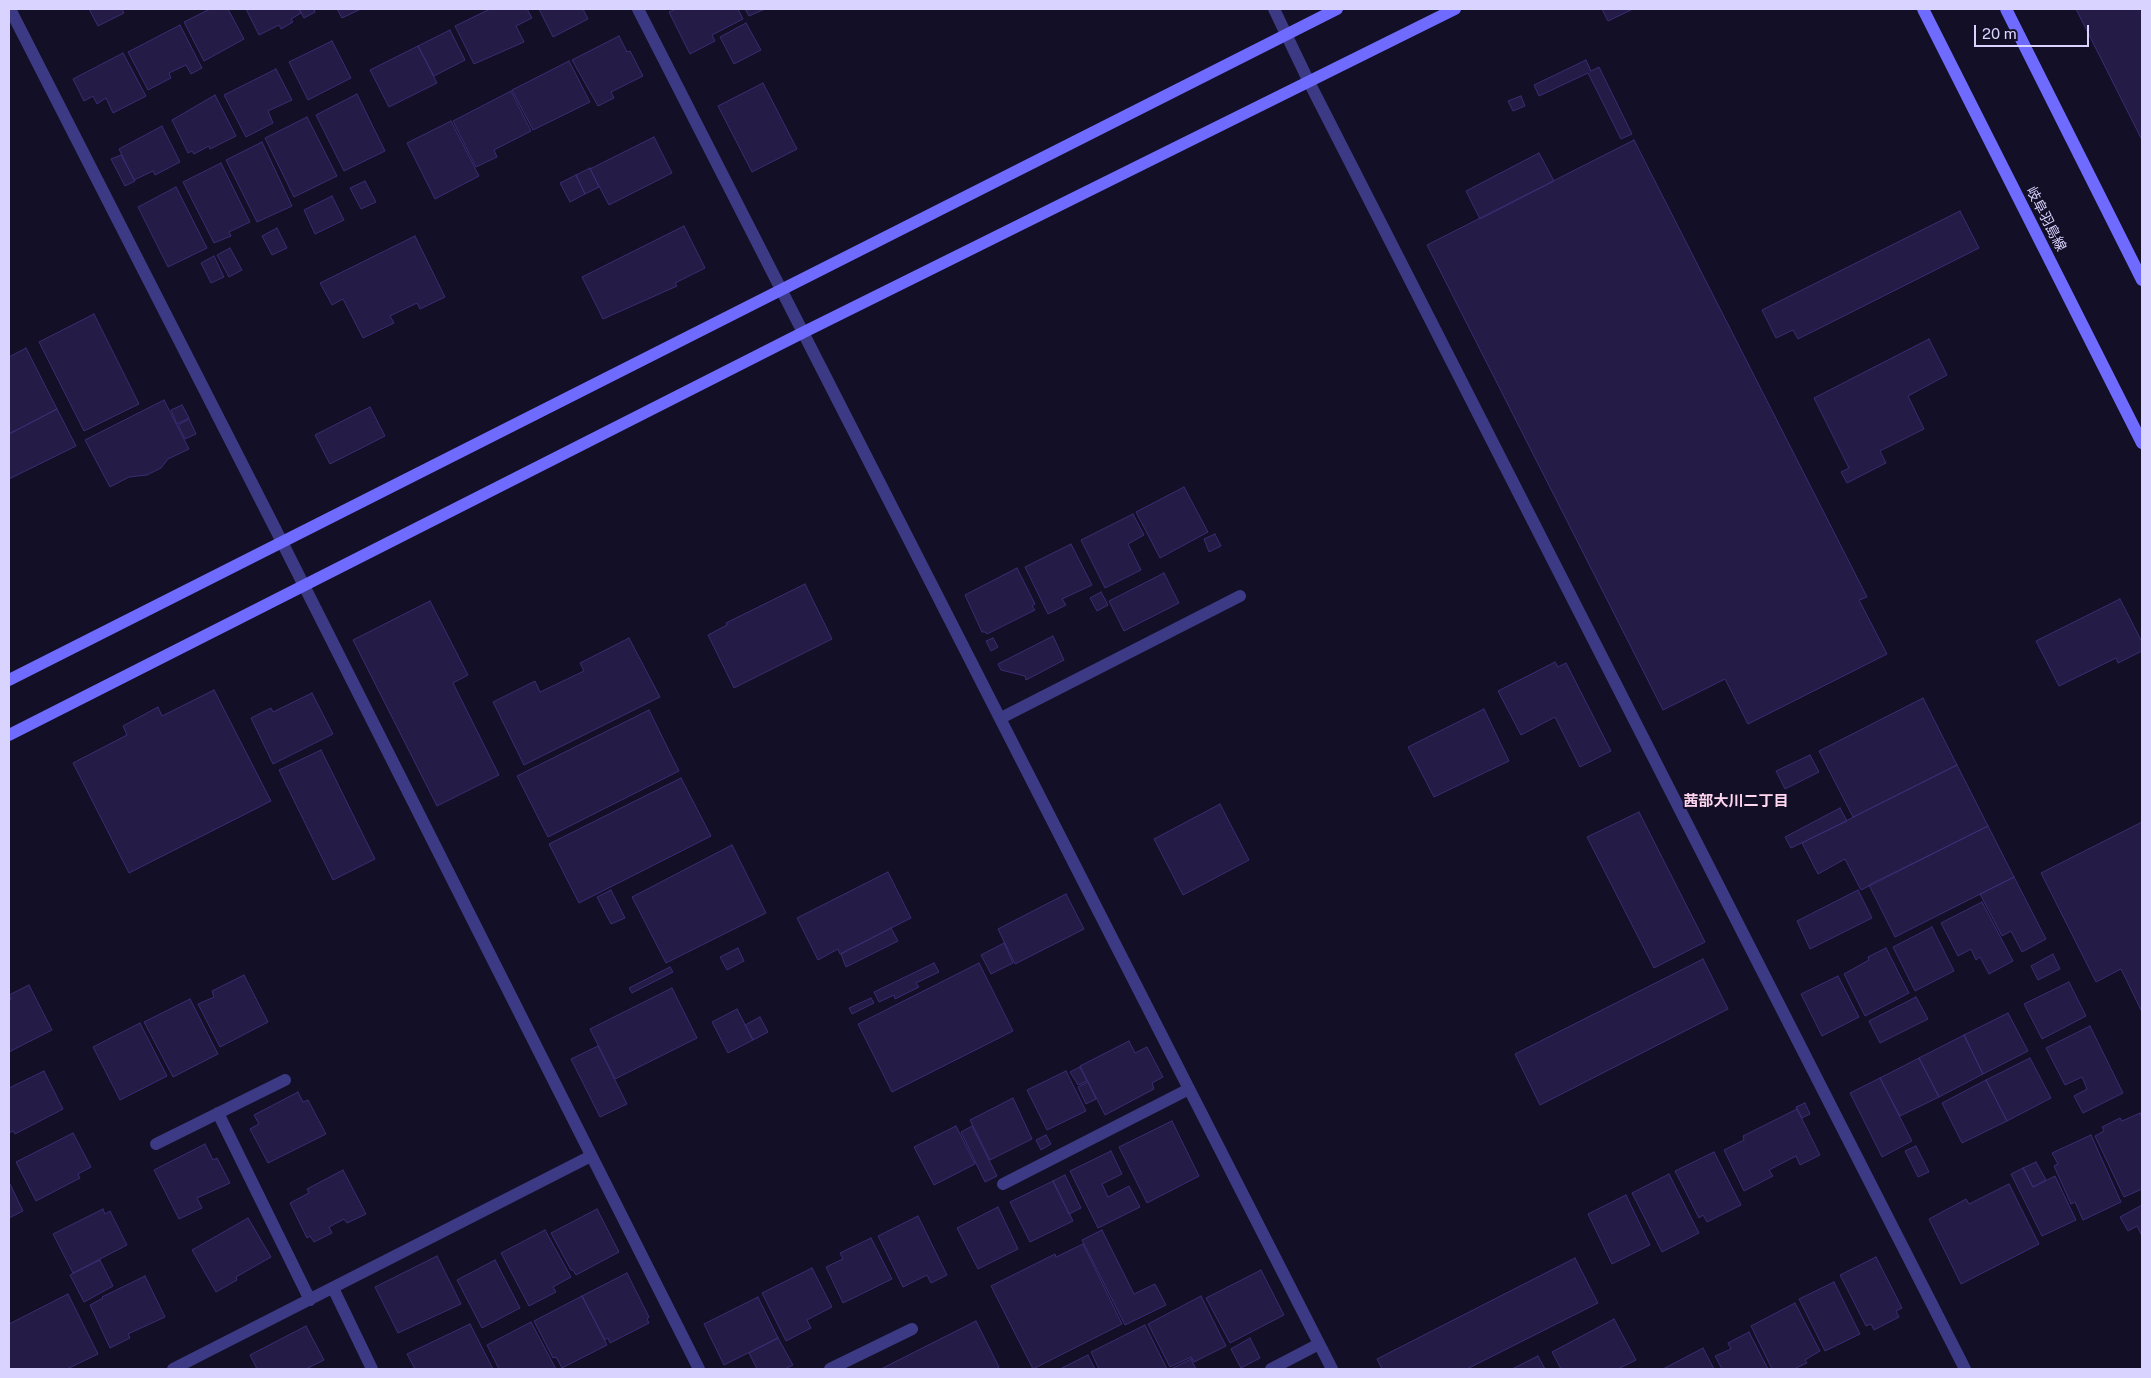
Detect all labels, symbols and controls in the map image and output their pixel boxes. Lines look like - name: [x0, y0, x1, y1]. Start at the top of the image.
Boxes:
- scale bar: [1976, 15, 2091, 47]
- text: 20 m: [1982, 25, 2017, 42]
- street label: 岐阜羽島線: [2023, 184, 2069, 254]
- district label: 茜部大川二丁目: [1684, 792, 1788, 810]

